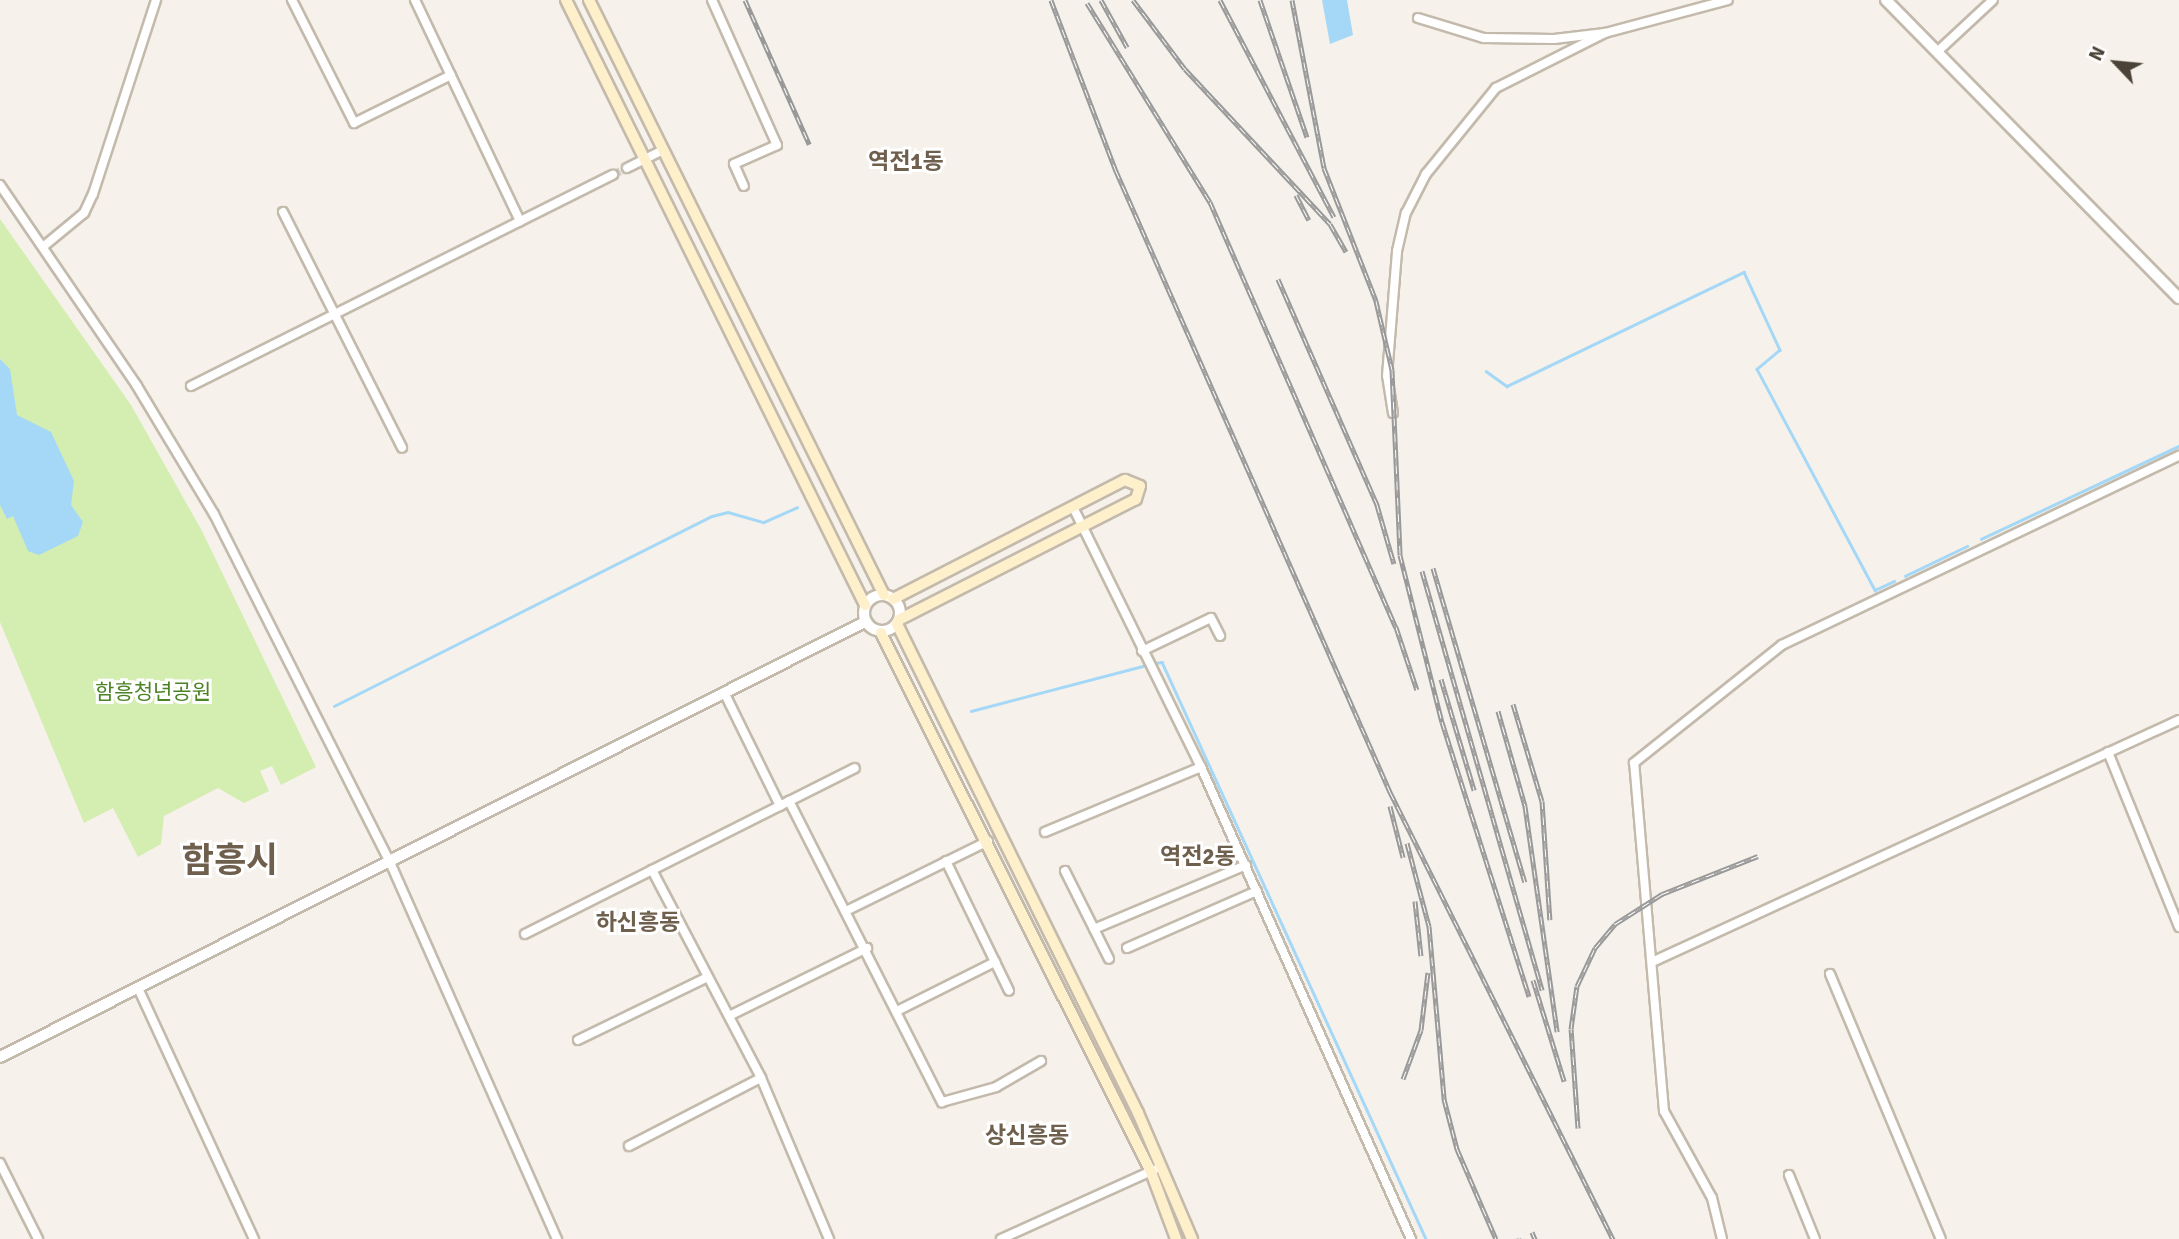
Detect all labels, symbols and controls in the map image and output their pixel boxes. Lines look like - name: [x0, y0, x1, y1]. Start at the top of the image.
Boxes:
- north arrow: [2081, 28, 2151, 98]
- text: N: [2083, 43, 2111, 65]
- district label: 역전1동: [868, 148, 944, 176]
- park label: 함흥청년공원: [95, 679, 211, 705]
- district label: 함흥시: [182, 840, 278, 882]
- district label: 역전2동: [1160, 843, 1236, 871]
- district label: 하신흥동: [596, 909, 680, 937]
- district label: 상신흥동: [985, 1122, 1069, 1150]

